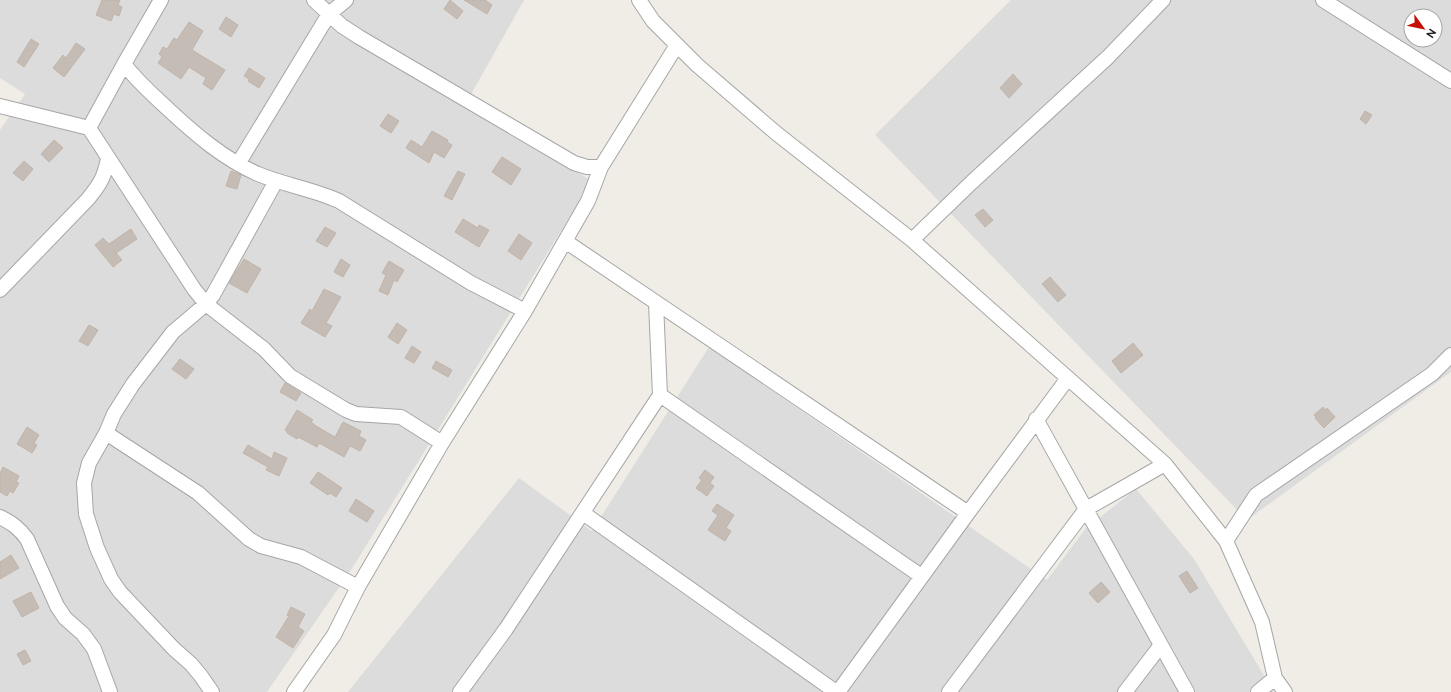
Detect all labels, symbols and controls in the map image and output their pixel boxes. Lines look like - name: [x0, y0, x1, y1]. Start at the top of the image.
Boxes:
- north arrow: [1403, 8, 1443, 48]
- text: N: [1423, 26, 1439, 40]

